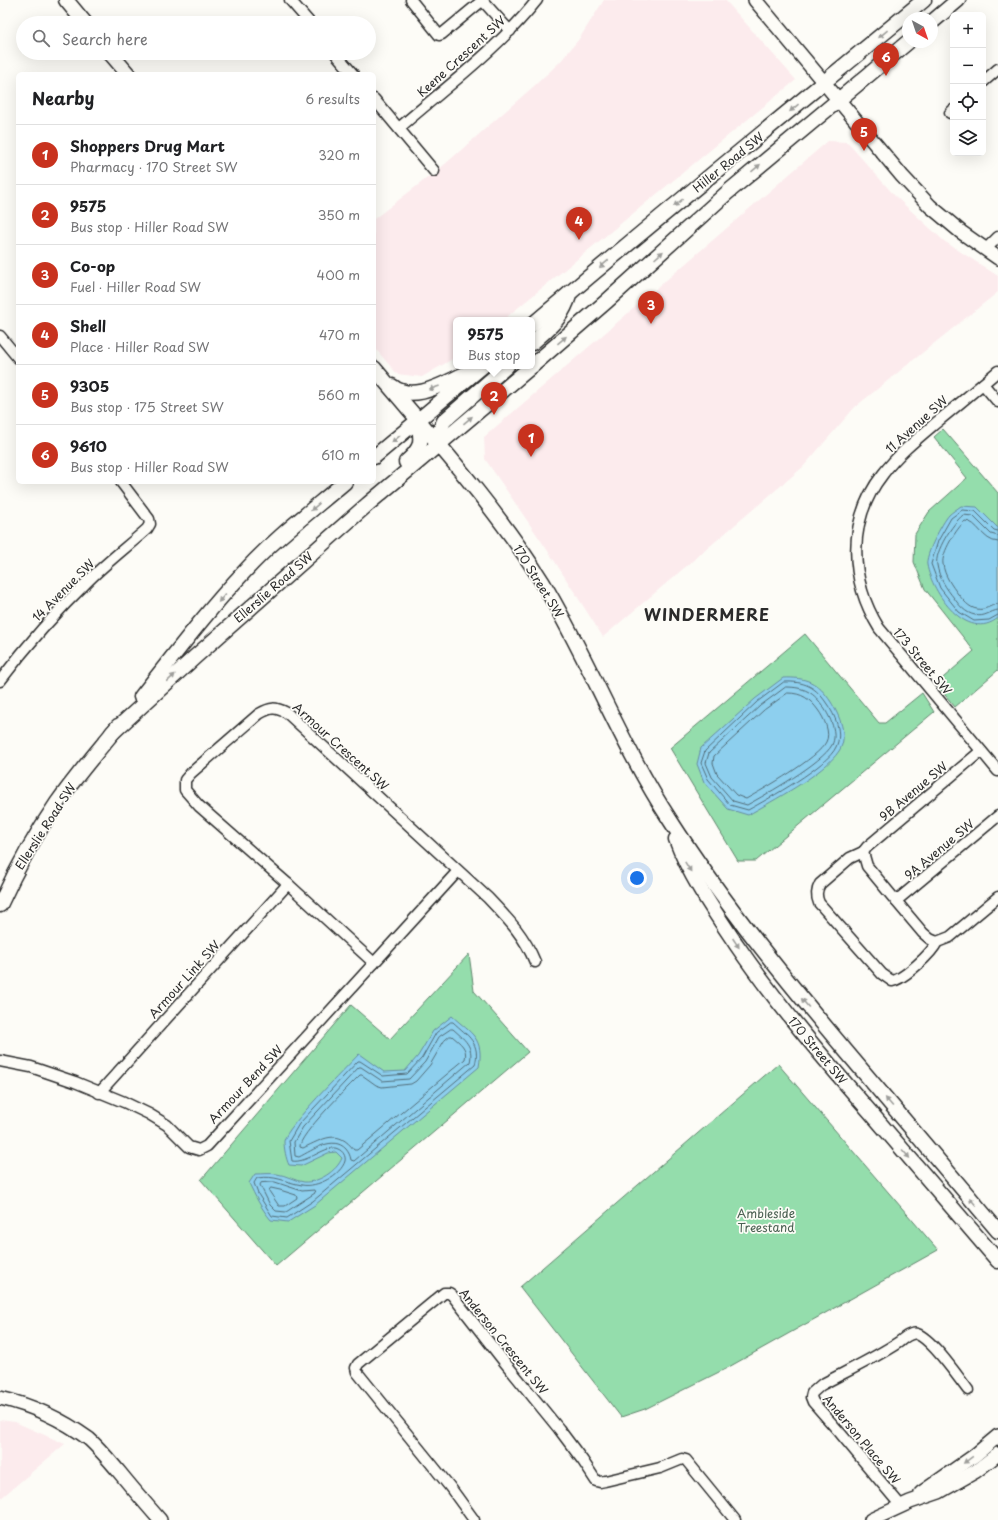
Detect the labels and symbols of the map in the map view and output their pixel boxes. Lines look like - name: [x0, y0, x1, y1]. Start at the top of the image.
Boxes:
- street label: Keene Crescent SW: [413, 11, 509, 101]
- north arrow: [902, 12, 938, 48]
- one-way arrow: [878, 29, 888, 38]
- pin: 6: [873, 43, 899, 76]
- one-way arrow: [789, 103, 799, 112]
- pin: 5: [851, 118, 877, 151]
- street label: Hiller Road SW: [689, 127, 768, 196]
- one-way arrow: [751, 164, 762, 173]
- one-way arrow: [673, 198, 684, 207]
- pin: 4: [566, 207, 592, 240]
- one-way arrow: [654, 250, 665, 259]
- one-way arrow: [599, 259, 609, 268]
- pin: 3: [638, 291, 664, 324]
- one-way arrow: [556, 336, 567, 345]
- pin: 2: [481, 382, 507, 415]
- one-way arrow: [427, 385, 439, 391]
- street label: 11 Avenue SW: [881, 391, 952, 457]
- one-way arrow: [463, 415, 474, 424]
- pin: 1: [518, 424, 544, 457]
- one-way arrow: [390, 434, 401, 443]
- one-way arrow: [310, 503, 320, 512]
- street label: 170 Street SW: [509, 541, 569, 622]
- street label: Ellerslie Road SW: [229, 547, 317, 627]
- street label: 14 Avenue SW: [28, 554, 99, 625]
- one-way arrow: [218, 592, 227, 603]
- district label: WINDERMERE: [644, 602, 770, 626]
- street label: 173 Street SW: [890, 624, 957, 699]
- one-way arrow: [166, 674, 176, 683]
- street label: Armour Crescent SW: [289, 698, 393, 794]
- street label: 9B Avenue SW: [875, 757, 952, 825]
- street label: Ellerslie Road SW: [10, 779, 80, 873]
- street label: 9A Avenue SW: [900, 814, 978, 884]
- one-way arrow: [685, 861, 692, 873]
- your location: [627, 868, 647, 888]
- street label: Armour Link SW: [144, 936, 224, 1022]
- one-way arrow: [732, 937, 740, 948]
- one-way arrow: [801, 997, 810, 1008]
- street label: 170 Street SW: [784, 1012, 852, 1088]
- street label: Armour Bend SW: [204, 1041, 286, 1127]
- one-way arrow: [885, 1097, 894, 1108]
- one-way arrow: [902, 1149, 911, 1159]
- one-way arrow: [968, 1196, 977, 1207]
- park label: Ambleside Treestand: [737, 1204, 795, 1236]
- street label: Anderson Crescent SW: [456, 1284, 552, 1398]
- street label: Anderson Place SW: [819, 1390, 905, 1488]
- one-way arrow: [962, 1456, 973, 1464]

